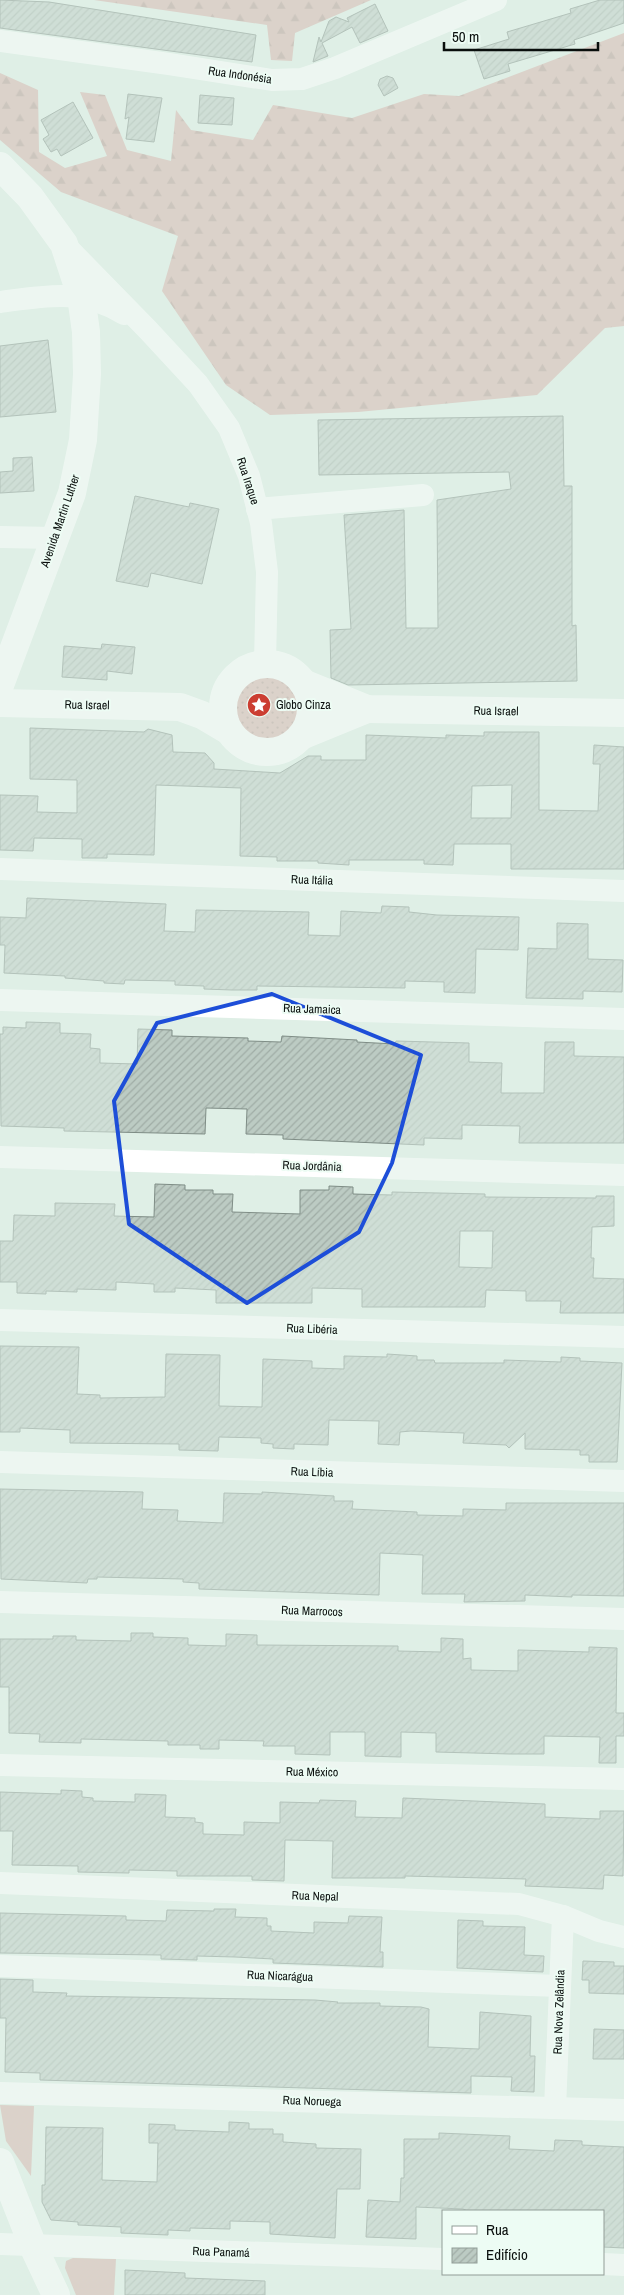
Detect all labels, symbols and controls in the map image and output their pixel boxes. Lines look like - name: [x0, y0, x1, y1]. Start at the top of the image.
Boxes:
- scale bar: [444, 20, 598, 52]
- text: 50 m: [452, 26, 479, 47]
- street label: Rua Indonésia: [207, 63, 273, 87]
- street label: Rua Iraque: [233, 455, 263, 507]
- street label: Avenida Martin Luther: [36, 472, 84, 571]
- place icon: Globo Cinza: [246, 692, 272, 718]
- street label: Rua Israel: [64, 697, 110, 713]
- place label: Globo Cinza: [276, 697, 331, 713]
- street label: Rua Israel: [473, 703, 519, 719]
- street label: Rua Itália: [291, 871, 334, 889]
- street label: Rua Jamaica: [283, 1000, 342, 1018]
- street label: Rua Jordânia: [282, 1157, 342, 1175]
- street label: Rua Libéria: [286, 1320, 339, 1338]
- street label: Rua Líbia: [290, 1463, 334, 1481]
- street label: Rua Marrocos: [281, 1602, 343, 1620]
- street label: Rua México: [286, 1764, 338, 1780]
- street label: Rua Nepal: [291, 1887, 339, 1905]
- street label: Rua Nicarágua: [247, 1967, 314, 1985]
- street label: Rua Nova Zelândia: [550, 1969, 568, 2055]
- street label: Rua Noruega: [282, 2092, 342, 2110]
- legend: [442, 2210, 604, 2275]
- text: Rua: [486, 2219, 509, 2240]
- street label: Rua Panamá: [192, 2243, 251, 2261]
- text: Edifício: [486, 2244, 528, 2265]

